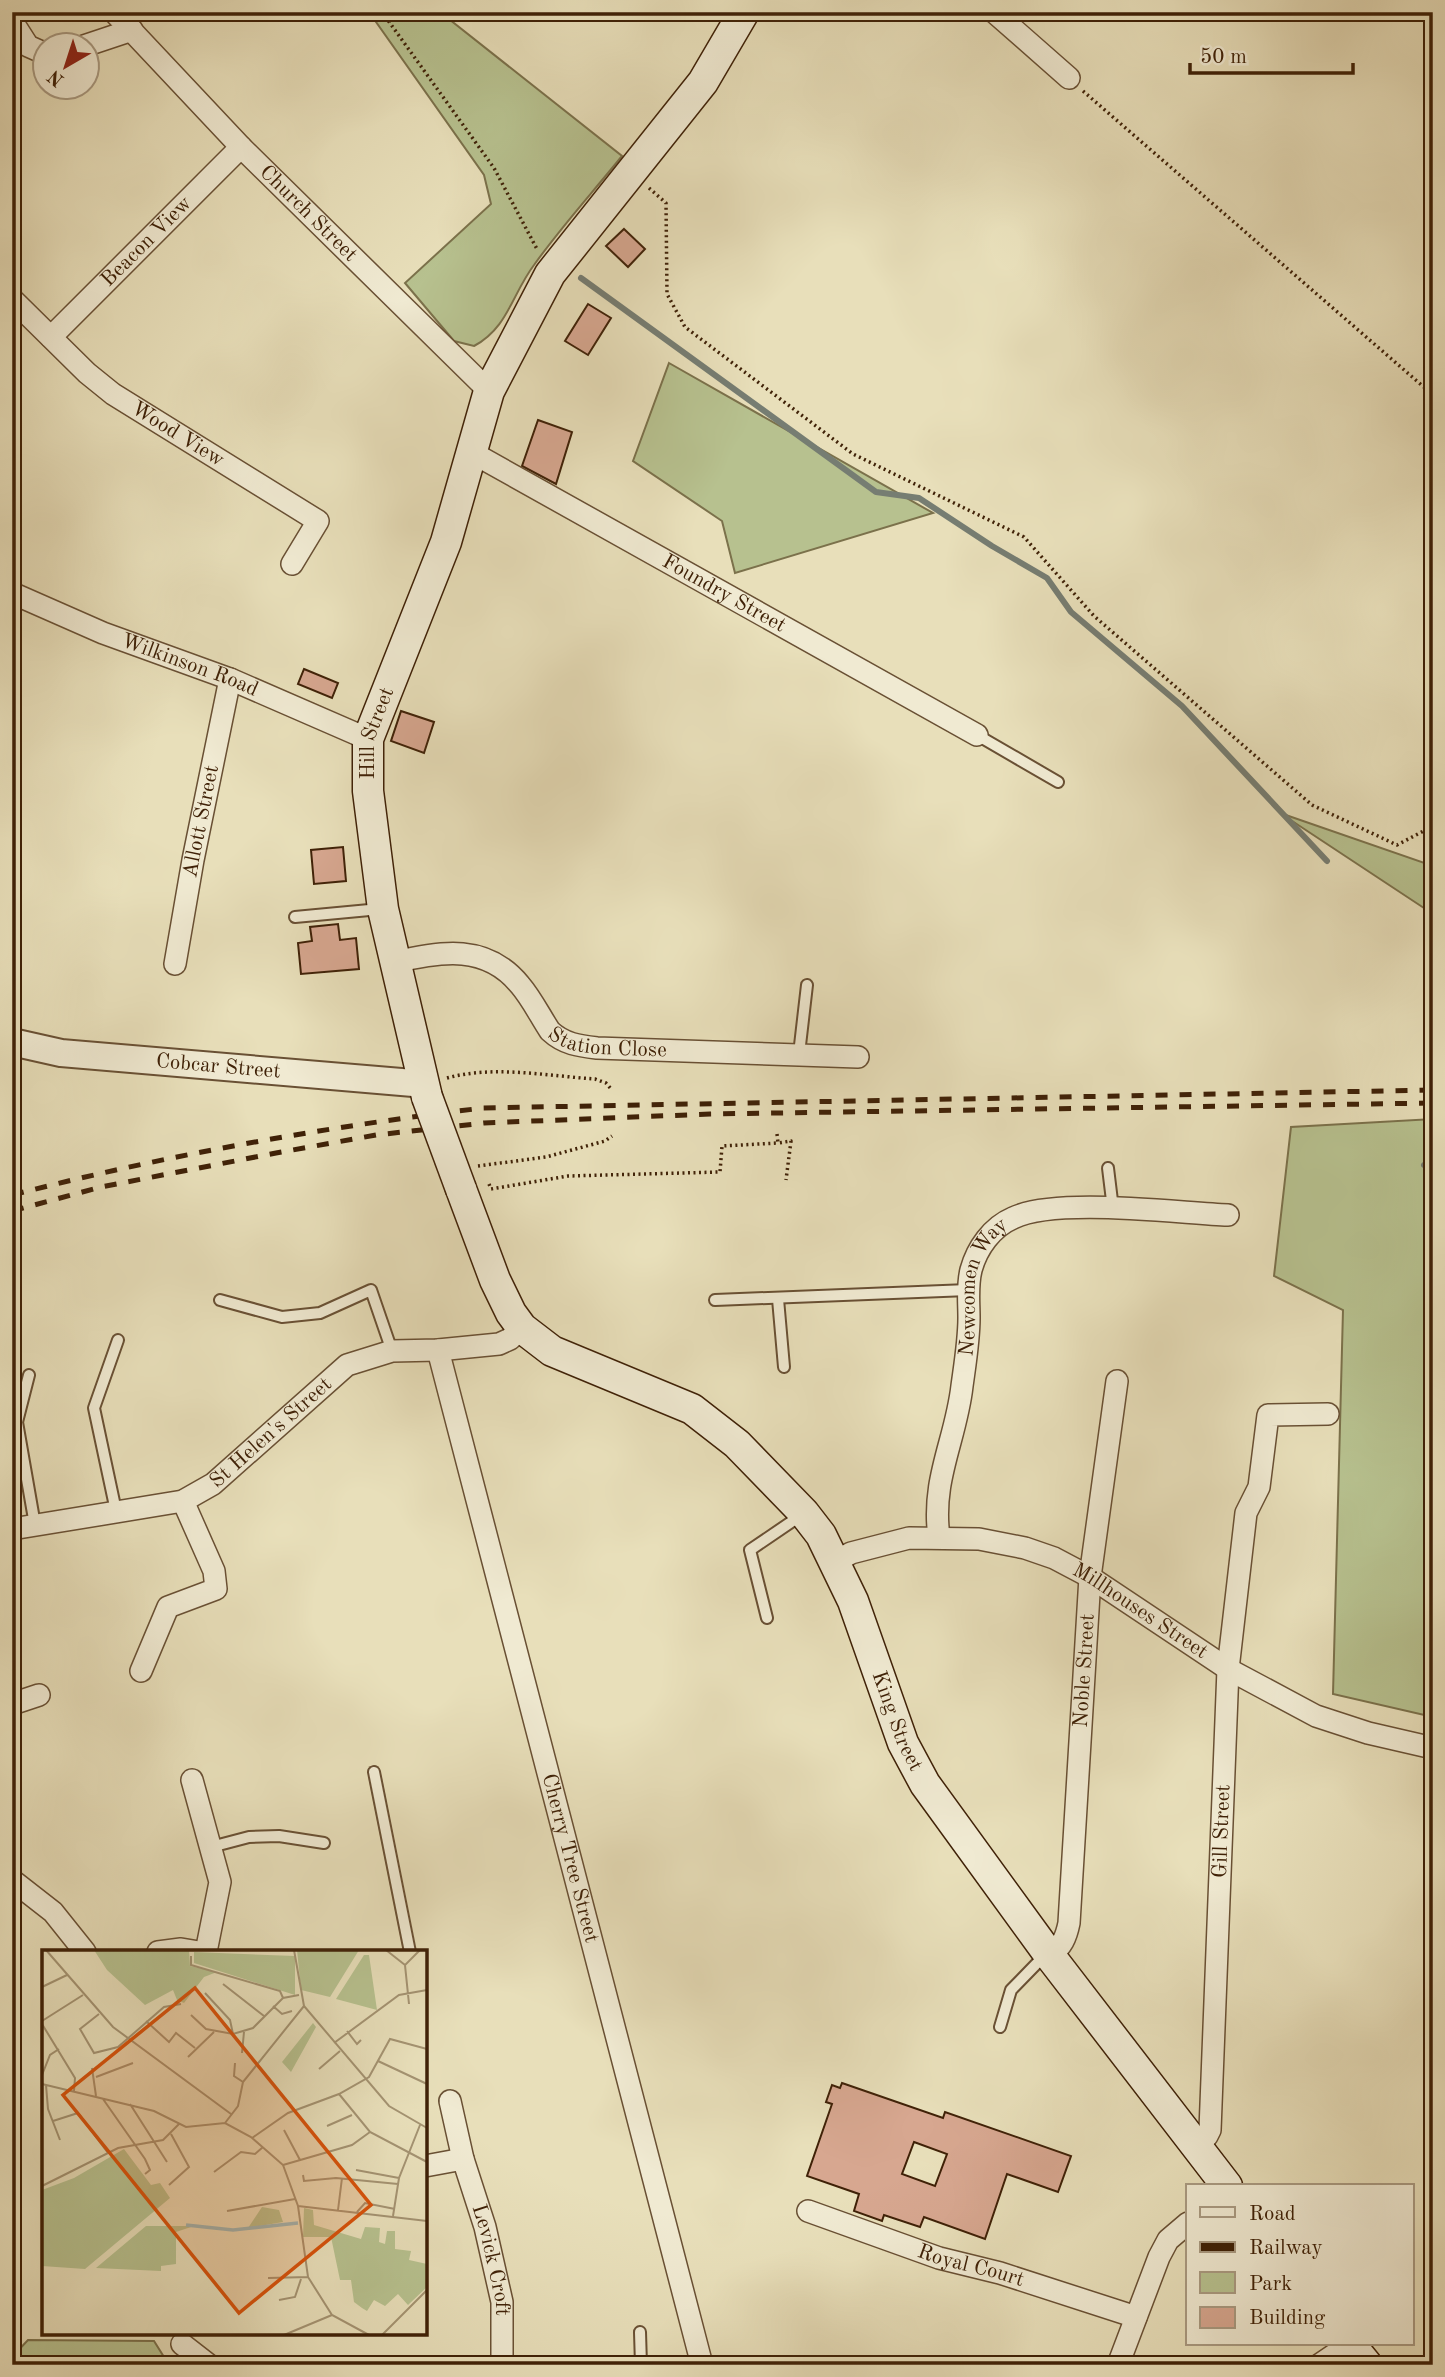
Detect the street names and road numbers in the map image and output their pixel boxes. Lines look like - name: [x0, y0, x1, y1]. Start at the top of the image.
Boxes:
- street label: Church Street: [256, 161, 361, 266]
- street label: Beacon View: [97, 192, 196, 291]
- street label: Wood View: [128, 398, 228, 471]
- street label: Foundry Street: [659, 551, 789, 636]
- street label: Wilkinson Road: [119, 630, 261, 700]
- street label: Hill Street: [358, 684, 398, 780]
- street label: Allott Street: [180, 763, 223, 879]
- street label: Station Close: [544, 1023, 667, 1061]
- street label: Cobcar Street: [155, 1051, 281, 1082]
- street label: Newcomen Way: [956, 1214, 1011, 1357]
- street label: St Helen's Street: [206, 1373, 336, 1492]
- street label: Millhouses Street: [1069, 1559, 1212, 1663]
- street label: Noble Street: [1070, 1613, 1098, 1728]
- street label: King Street: [868, 1668, 927, 1775]
- street label: Cherry Tree Street: [538, 1771, 602, 1945]
- street label: Gill Street: [1209, 1784, 1234, 1878]
- street label: Levick Croft: [468, 2202, 513, 2316]
- street label: Royal Court: [915, 2241, 1027, 2291]

